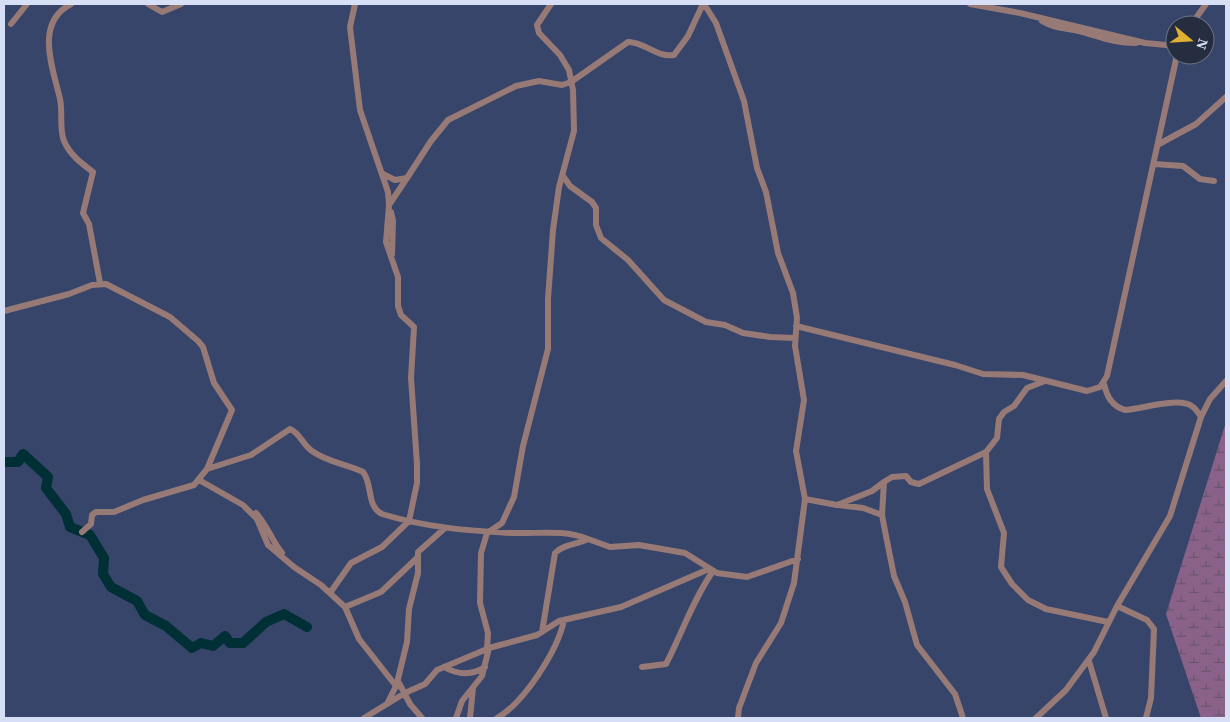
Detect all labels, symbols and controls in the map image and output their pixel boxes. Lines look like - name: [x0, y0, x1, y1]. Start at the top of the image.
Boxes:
- north arrow: [1165, 15, 1215, 65]
- text: N: [1191, 36, 1213, 52]

